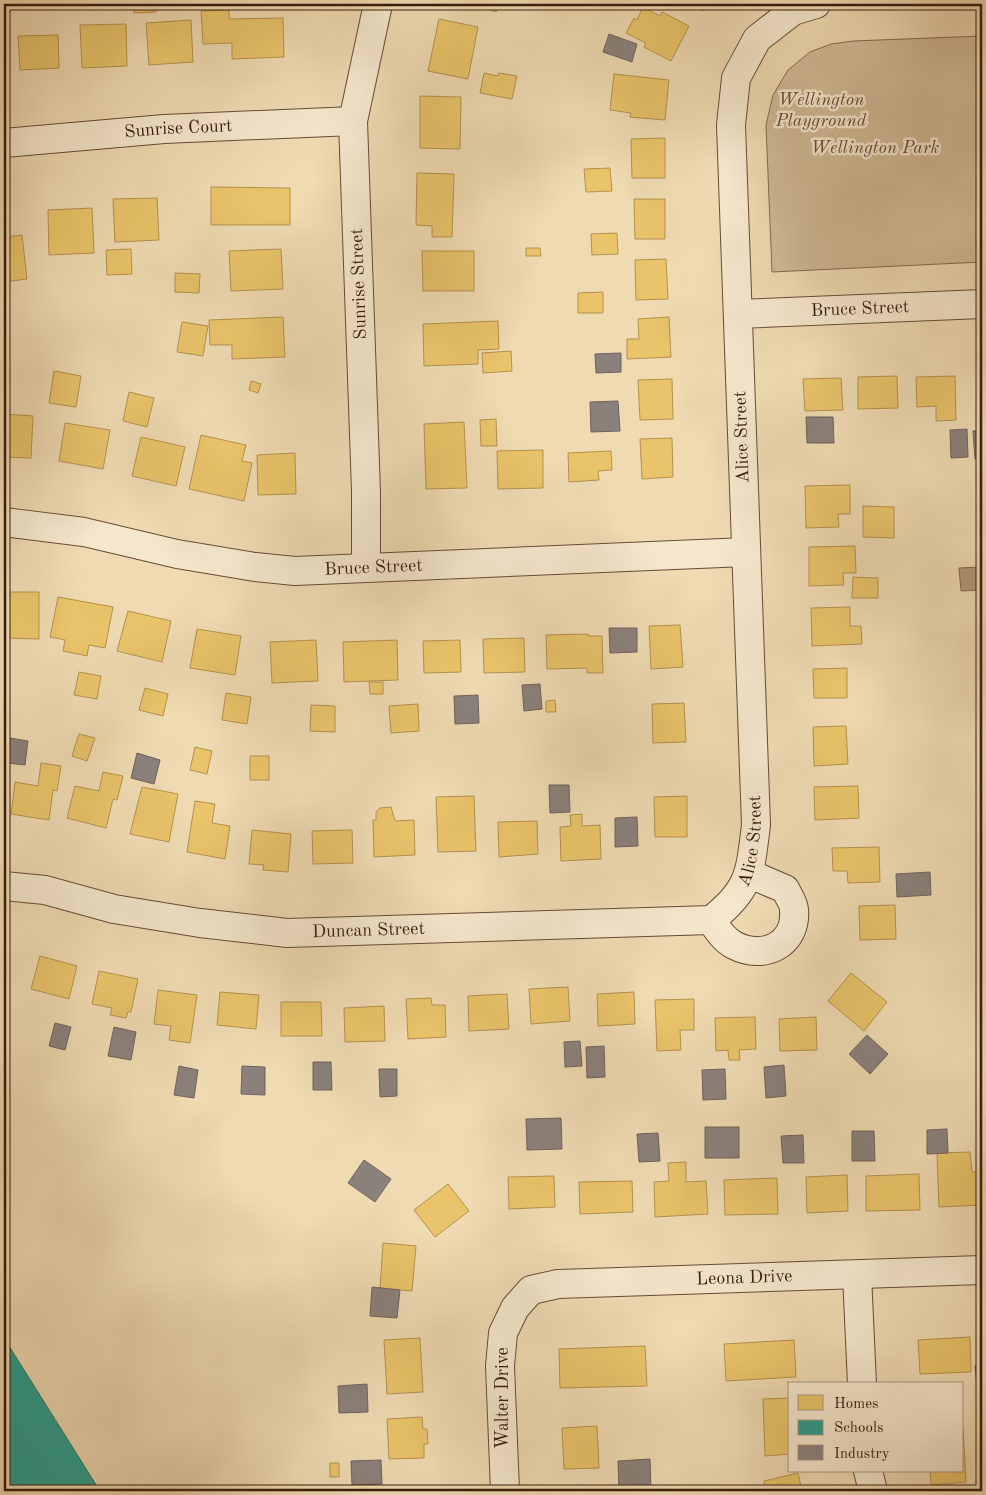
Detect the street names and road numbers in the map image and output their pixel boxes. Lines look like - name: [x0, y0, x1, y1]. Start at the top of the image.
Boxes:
- street label: Sunrise Court: [124, 117, 233, 141]
- street label: Sunrise Street: [348, 228, 370, 340]
- street label: Bruce Street: [810, 298, 909, 320]
- street label: Alice Street: [731, 391, 753, 483]
- street label: Bruce Street: [324, 557, 423, 579]
- street label: Alice Street: [735, 795, 765, 889]
- street label: Duncan Street: [312, 920, 425, 941]
- street label: Leona Drive: [696, 1267, 793, 1288]
- street label: Walter Drive: [494, 1347, 512, 1449]

